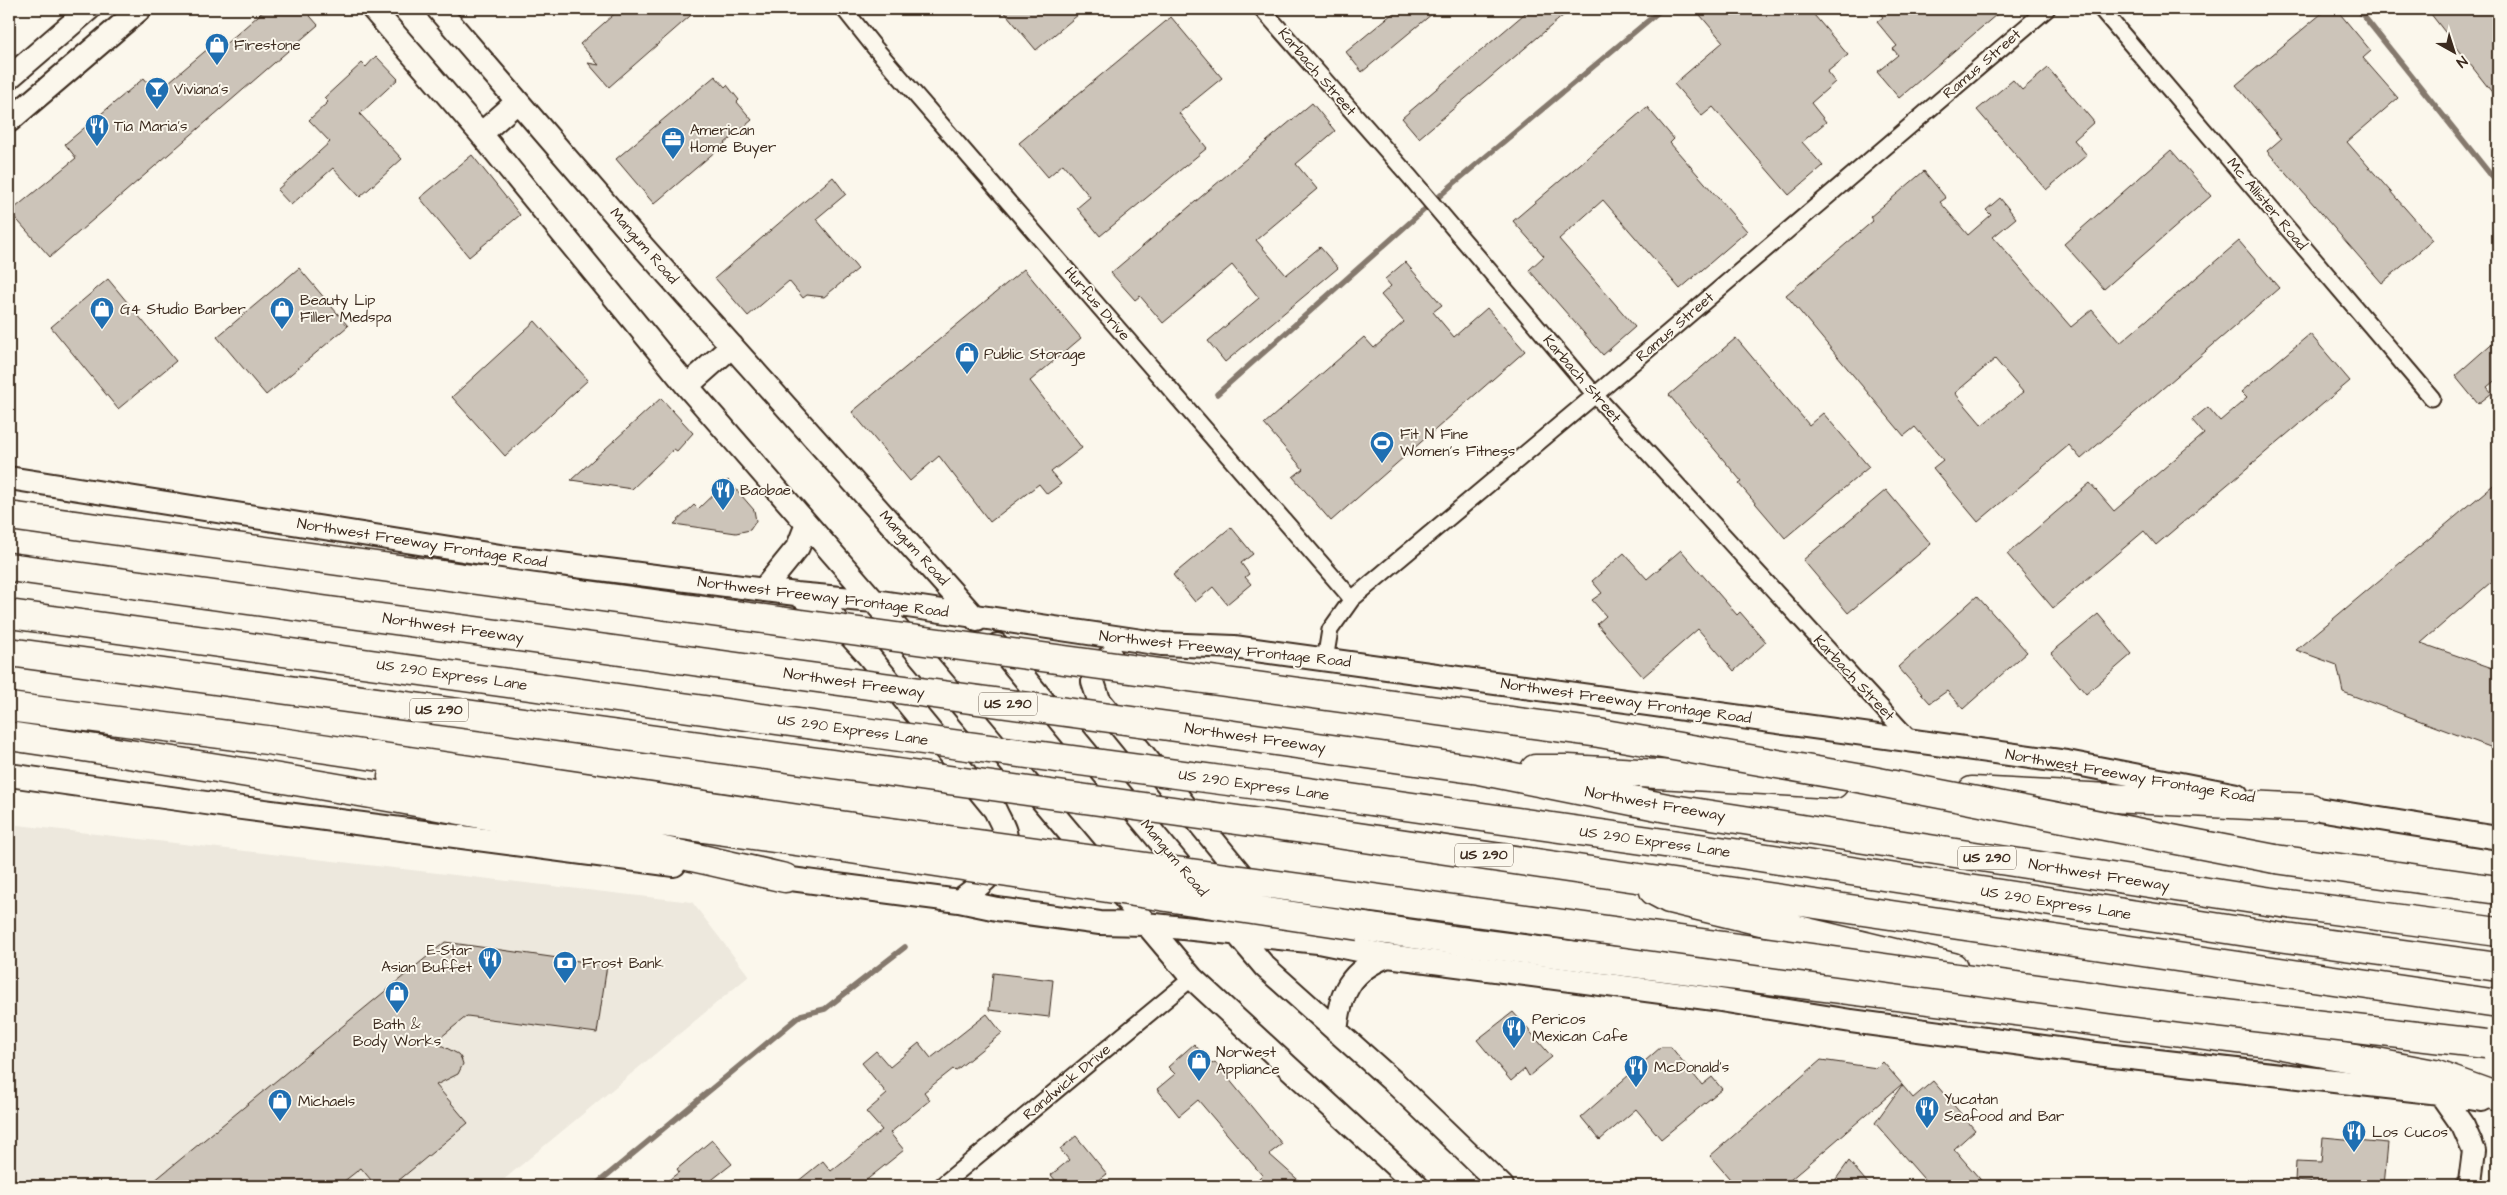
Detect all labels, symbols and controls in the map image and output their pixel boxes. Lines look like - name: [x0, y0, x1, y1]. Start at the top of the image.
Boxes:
- street label: Karbach Street: [1273, 24, 1361, 120]
- street label: Ramus Street: [1938, 24, 2026, 104]
- north arrow: [2430, 28, 2480, 78]
- shop icon: Firestone: [204, 32, 230, 66]
- place label: Firestone: [234, 35, 301, 56]
- text: N: [2452, 51, 2471, 72]
- bar icon: Viviana's: [144, 76, 170, 110]
- place label: Viviana's: [174, 79, 229, 100]
- restaurant icon: Tia Maria's: [84, 113, 110, 147]
- place label: Tia Maria's: [114, 116, 188, 137]
- place label: American Home Buyer: [690, 120, 776, 159]
- office icon: American Home Buyer: [660, 126, 686, 160]
- street label: Mc Allister Road: [2222, 153, 2312, 255]
- street label: Mangum Road: [604, 203, 683, 290]
- street label: Hurfus Drive: [1059, 263, 1135, 345]
- street label: Ramus Street: [1631, 287, 1719, 367]
- place label: Beauty Lip Filler Medspa: [300, 290, 392, 328]
- shop icon: G4 Studio Barber: [89, 296, 115, 330]
- shop icon: Beauty Lip Filler Medspa: [269, 296, 295, 330]
- place label: G4 Studio Barber: [120, 299, 246, 320]
- street label: Karbach Street: [1538, 331, 1626, 427]
- shop icon: Public Storage: [954, 341, 980, 375]
- place label: Public Storage: [984, 344, 1086, 366]
- place label: Fit N Fine Women's Fitness: [1400, 424, 1516, 462]
- sports icon: Fit N Fine Women's Fitness: [1369, 430, 1395, 464]
- restaurant icon: Baobae: [710, 477, 736, 511]
- place label: Baobae: [740, 480, 791, 501]
- street label: Mangum Road: [874, 506, 954, 591]
- street label: Northwest Freeway Frontage Road: [295, 513, 549, 574]
- street label: Northwest Freeway Frontage Road: [696, 571, 950, 624]
- street label: Northwest Freeway: [381, 608, 525, 649]
- street label: Northwest Freeway Frontage Road: [1098, 625, 1352, 674]
- street label: Karbach Street: [1809, 631, 1899, 725]
- street label: US 290 Express Lane: [375, 654, 529, 696]
- street label: Northwest Freeway: [782, 663, 926, 704]
- street label: Northwest Freeway Frontage Road: [1499, 673, 1753, 730]
- road number: US 290: [979, 692, 1037, 716]
- road number: US 290: [410, 698, 468, 722]
- street label: US 290 Express Lane: [776, 709, 930, 751]
- street label: Northwest Freeway: [1183, 718, 1327, 759]
- street label: Northwest Freeway Frontage Road: [2003, 744, 2257, 809]
- street label: US 290 Express Lane: [1177, 764, 1331, 806]
- street label: Northwest Freeway: [1583, 781, 1727, 828]
- street label: Mangum Road: [1135, 815, 1213, 902]
- street label: US 290 Express Lane: [1578, 821, 1732, 863]
- road number: US 290: [1455, 844, 1513, 866]
- road number: US 290: [1958, 846, 2016, 870]
- street label: Northwest Freeway: [2027, 853, 2171, 897]
- street label: US 290 Express Lane: [1979, 881, 2133, 925]
- place label: E-Star Asian Buffet: [381, 940, 472, 978]
- restaurant icon: E-Star Asian Buffet: [477, 946, 503, 980]
- bank icon: Frost Bank: [552, 950, 578, 984]
- place label: Frost Bank: [582, 953, 664, 974]
- shop icon: Bath & Body Works: [384, 980, 410, 1014]
- place label: Pericos Mexican Cafe: [1532, 1009, 1628, 1047]
- place label: Bath & Body Works: [353, 1014, 442, 1053]
- restaurant icon: Pericos Mexican Cafe: [1501, 1015, 1527, 1049]
- street label: Randwick Drive: [1019, 1039, 1115, 1125]
- place label: Norwest Appliance: [1216, 1042, 1280, 1080]
- shop icon: Norwest Appliance: [1186, 1048, 1212, 1082]
- restaurant icon: McDonald's: [1623, 1054, 1649, 1088]
- place label: McDonald's: [1654, 1057, 1730, 1078]
- shop icon: Michaels: [267, 1088, 293, 1122]
- place label: Yucatan Seafood and Bar: [1944, 1089, 2064, 1127]
- place label: Michaels: [298, 1091, 356, 1112]
- restaurant icon: Yucatan Seafood and Bar: [1914, 1095, 1940, 1129]
- restaurant icon: Los Cucos: [2341, 1119, 2367, 1153]
- place label: Los Cucos: [2372, 1122, 2449, 1143]

